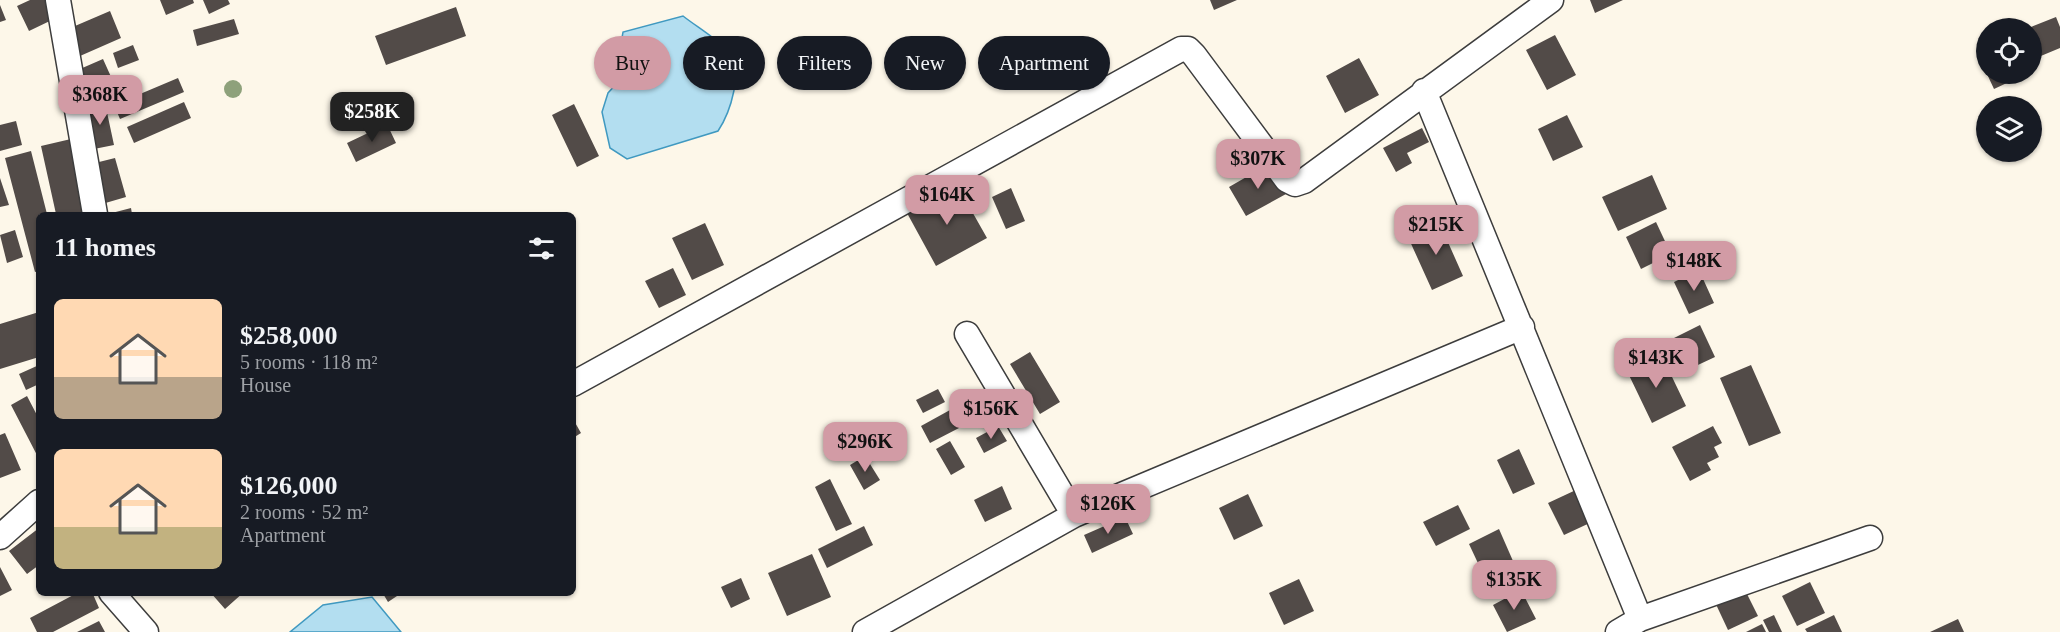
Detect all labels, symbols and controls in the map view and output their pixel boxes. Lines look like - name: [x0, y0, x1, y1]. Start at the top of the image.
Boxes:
- map controls: [1976, 18, 2042, 162]
- button: locate: [1976, 18, 2042, 84]
- chip: Buy: [594, 36, 671, 90]
- chip: Rent: [683, 36, 765, 90]
- chip: Filters: [777, 36, 872, 90]
- chip: New: [884, 36, 966, 90]
- chip: Apartment: [978, 36, 1110, 90]
- pin: $368K: [58, 75, 142, 126]
- text: $368K: [72, 83, 128, 105]
- pin: $258K: [330, 92, 414, 143]
- button: layers: [1976, 96, 2042, 162]
- text: $258K: [344, 100, 400, 122]
- pin: $307K: [1216, 139, 1300, 190]
- text: $307K: [1230, 147, 1286, 169]
- pin: $164K: [905, 175, 989, 226]
- text: $164K: [919, 183, 975, 205]
- pin: $215K: [1394, 205, 1478, 256]
- text: $215K: [1408, 213, 1464, 235]
- icon: filters: [525, 232, 558, 265]
- text: 11 homes: [54, 233, 156, 262]
- pin: $148K: [1652, 241, 1736, 292]
- text: $148K: [1666, 249, 1722, 271]
- text: $258,000: [240, 321, 338, 350]
- icon: home: [102, 323, 174, 395]
- pin: $143K: [1614, 338, 1698, 389]
- text: $143K: [1628, 346, 1684, 368]
- text: 5 rooms · 118 m²: [240, 351, 377, 373]
- text: House: [240, 374, 291, 396]
- pin: $156K: [949, 389, 1033, 440]
- text: $156K: [963, 397, 1019, 419]
- pin: $296K: [823, 422, 907, 473]
- text: $296K: [837, 430, 893, 452]
- text: $126,000: [240, 471, 338, 500]
- icon: home: [102, 473, 174, 545]
- pin: $126K: [1066, 484, 1150, 535]
- text: $126K: [1080, 492, 1136, 514]
- text: 2 rooms · 52 m²: [240, 501, 368, 523]
- text: Apartment: [240, 524, 326, 546]
- pin: $135K: [1472, 560, 1556, 611]
- text: $135K: [1486, 568, 1542, 590]

